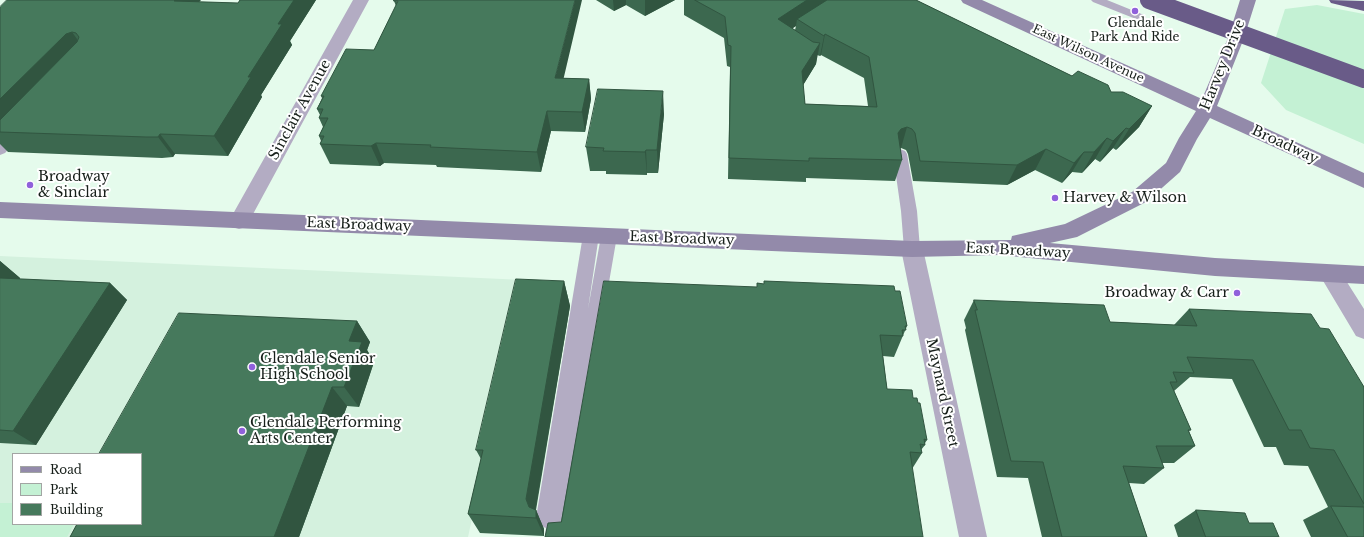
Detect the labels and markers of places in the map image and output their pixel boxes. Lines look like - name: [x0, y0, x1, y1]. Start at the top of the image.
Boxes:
- marker: Glendale Park And Ride: [1130, 6, 1140, 16]
- place label: Glendale Park And Ride: [1091, 17, 1179, 45]
- place label: Broadway & Sinclair: [38, 169, 110, 202]
- marker: Broadway & Sinclair: [25, 180, 35, 190]
- place label: Harvey & Wilson: [1063, 190, 1187, 206]
- marker: Harvey & Wilson: [1050, 193, 1060, 203]
- place label: Broadway & Carr: [1105, 285, 1229, 301]
- marker: Broadway & Carr: [1232, 288, 1242, 298]
- place label: Glendale Senior High School: [260, 351, 375, 384]
- marker: Glendale Senior High School: [247, 362, 257, 372]
- place label: Glendale Performing Arts Center: [250, 415, 401, 448]
- marker: Glendale Performing Arts Center: [237, 426, 247, 436]

